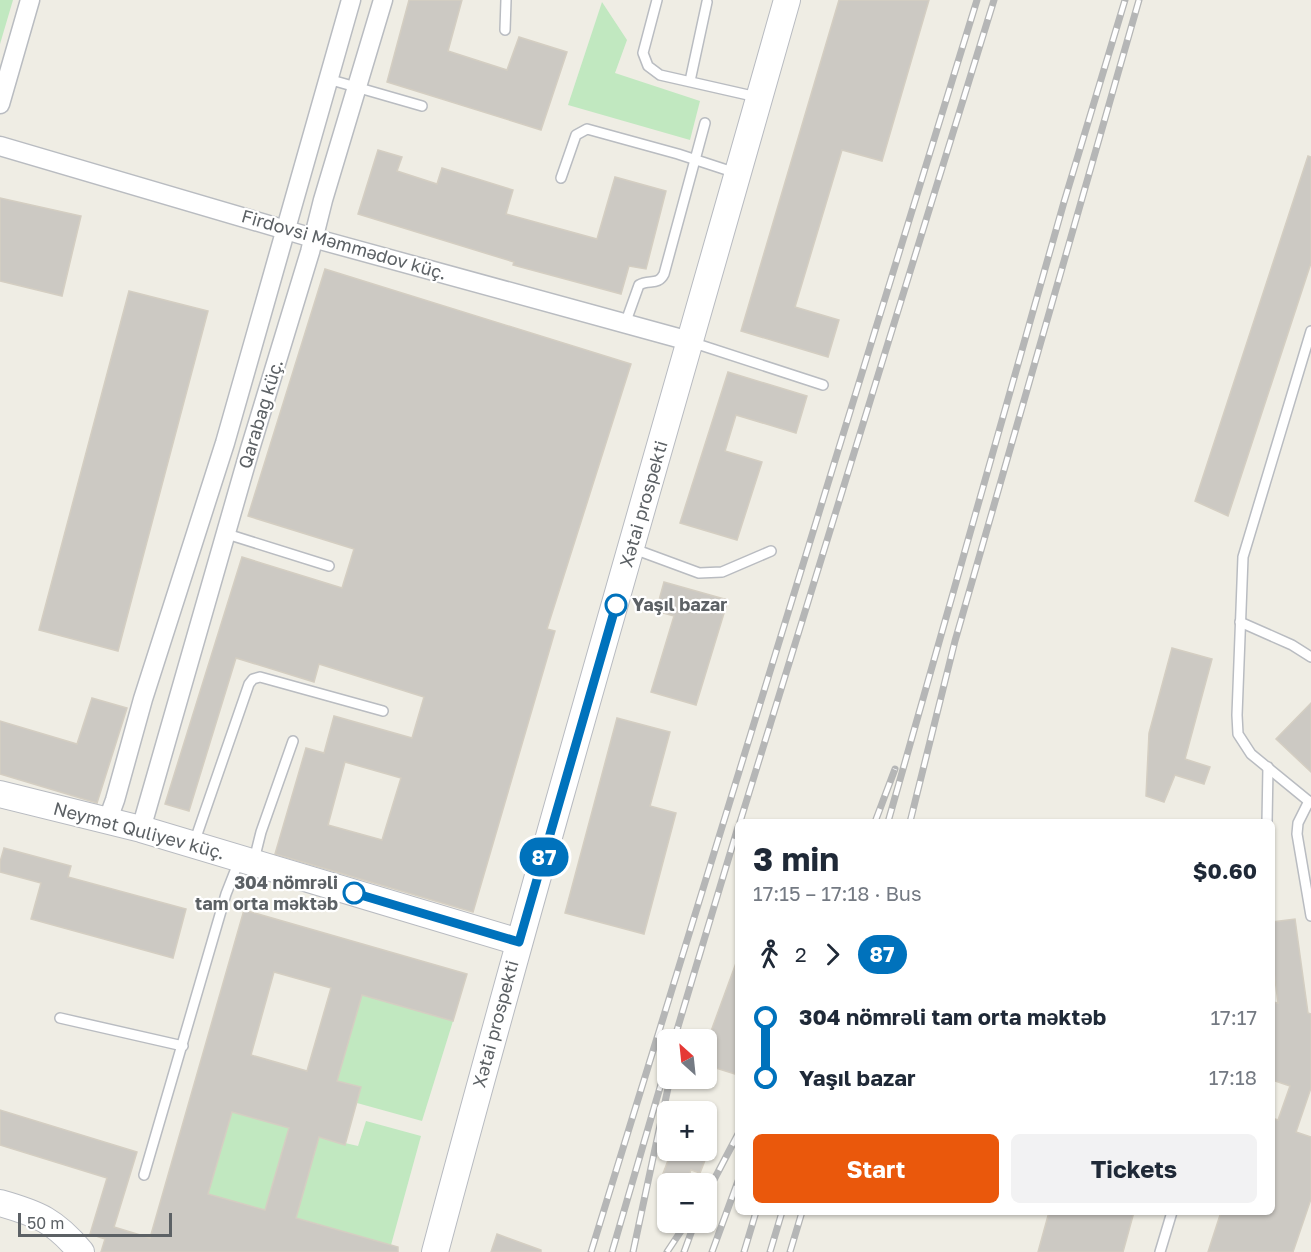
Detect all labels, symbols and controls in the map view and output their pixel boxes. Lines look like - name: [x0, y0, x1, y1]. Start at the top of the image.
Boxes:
- street label: Firdovsi Məmmədov küç.: [239, 204, 449, 284]
- street label: Qarabağ küç.: [233, 356, 287, 471]
- street label: Xətai prospekti: [614, 438, 672, 570]
- place label: Yaşıl bazar: [632, 593, 727, 615]
- marker: Yaşıl bazar: [605, 594, 627, 616]
- street label: Neymət Quliyev küç.: [51, 797, 227, 864]
- line badge: 87: [517, 838, 571, 876]
- text: 3 min: [753, 839, 839, 878]
- text: 87: [532, 844, 556, 870]
- text: $0.60: [1193, 857, 1257, 884]
- place label: 304 nömrəli tam orta məktəb: [195, 871, 338, 914]
- text: 17:15 – 17:18 · Bus: [753, 881, 922, 905]
- marker: 304 nömrəli tam orta məktəb: [343, 882, 365, 904]
- icon: walk: [753, 938, 786, 971]
- icon: forward: [816, 938, 849, 971]
- text: 87: [870, 941, 895, 967]
- text: 2: [795, 942, 807, 966]
- street label: Xətai prospekti: [467, 958, 523, 1090]
- text: 304 nömrəli tam orta məktəb: [799, 1003, 1106, 1030]
- text: 17:17: [1210, 1005, 1257, 1029]
- north arrow: [657, 1029, 717, 1089]
- map controls: [657, 1029, 717, 1233]
- text: Yaşıl bazar: [799, 1064, 915, 1091]
- text: 17:18: [1209, 1065, 1257, 1089]
- button: +: [657, 1101, 717, 1161]
- button: Start: [753, 1134, 999, 1203]
- button: Tickets: [1011, 1134, 1257, 1203]
- button: −: [657, 1173, 717, 1233]
- scale bar: [18, 1210, 172, 1238]
- text: 50 m: [27, 1213, 64, 1233]

